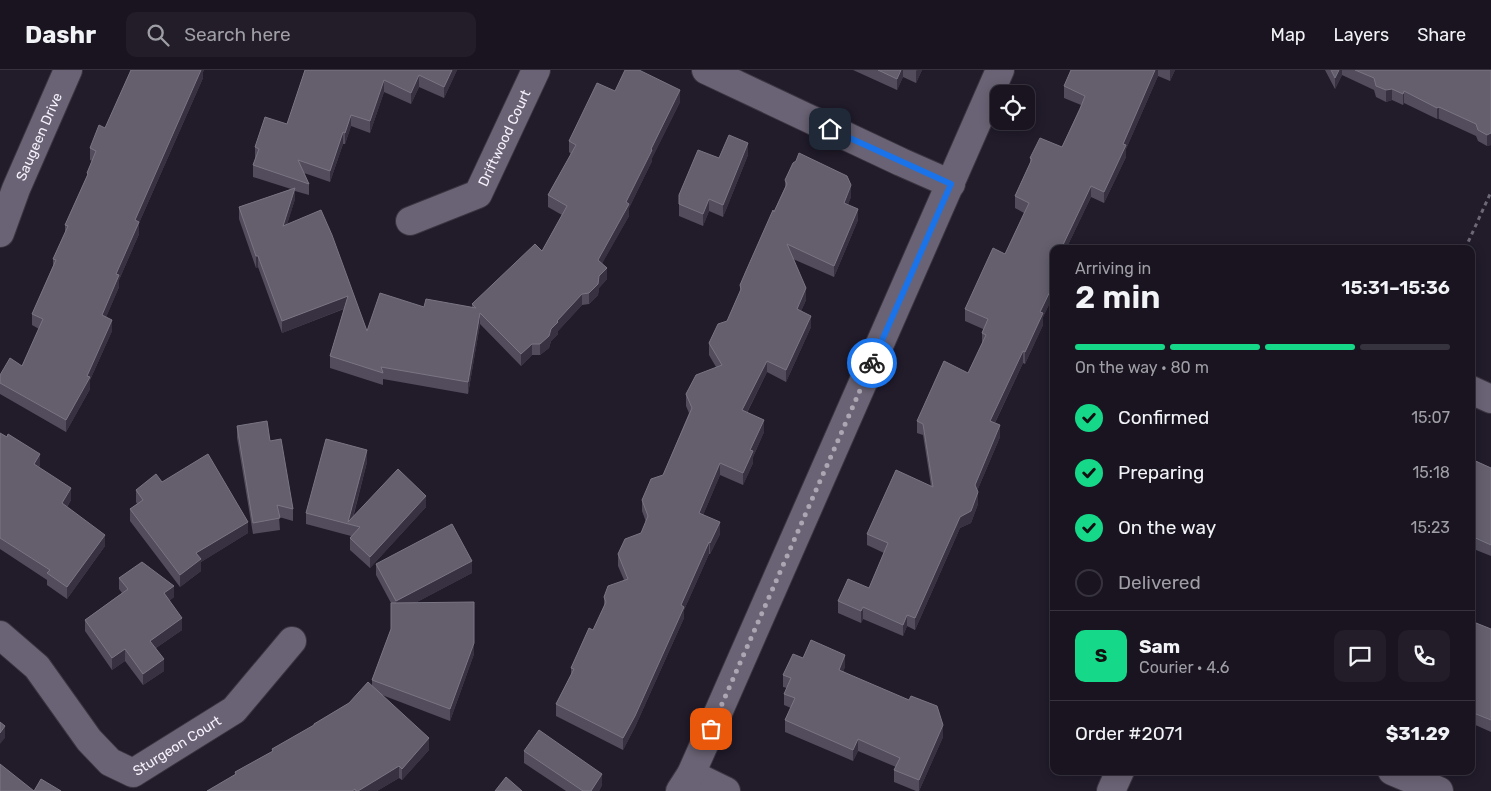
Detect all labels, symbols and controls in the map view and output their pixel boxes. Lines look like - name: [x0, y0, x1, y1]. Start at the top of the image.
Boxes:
- search box: [126, 12, 476, 57]
- text: Dashr: [25, 21, 96, 49]
- icon: search: [144, 21, 172, 49]
- text: Search here: [184, 23, 291, 46]
- text: Map: [1271, 24, 1306, 46]
- text: Layers: [1334, 24, 1389, 46]
- text: Share: [1417, 24, 1466, 46]
- map controls: [990, 85, 1035, 130]
- button: locate: [990, 85, 1035, 130]
- street label: Driftwood Court: [475, 87, 535, 189]
- street label: Saugeen Drive: [13, 90, 66, 184]
- pin: [809, 108, 851, 150]
- icon: home: [816, 115, 844, 143]
- text: Arriving in: [1075, 259, 1151, 278]
- text: 15:31–15:36: [1341, 276, 1450, 299]
- text: 2 min: [1075, 278, 1160, 316]
- courier: [847, 338, 897, 388]
- icon: bike: [858, 349, 886, 377]
- text: On the way · 80 m: [1075, 358, 1209, 377]
- icon: check: [1075, 404, 1103, 432]
- text: Confirmed: [1118, 406, 1209, 429]
- text: 15:07: [1411, 408, 1450, 427]
- icon: check: [1075, 459, 1103, 487]
- text: Preparing: [1118, 461, 1204, 484]
- text: 15:18: [1413, 463, 1450, 482]
- icon: check: [1075, 514, 1103, 542]
- text: On the way: [1118, 516, 1216, 539]
- text: 15:23: [1411, 518, 1450, 537]
- text: Delivered: [1118, 571, 1201, 594]
- button: chat: [1334, 630, 1386, 682]
- button: phone: [1398, 630, 1450, 682]
- text: Sam: [1139, 635, 1180, 658]
- text: S: [1095, 644, 1107, 667]
- text: Courier · 4.6: [1139, 658, 1229, 677]
- pin: [690, 708, 732, 750]
- street label: Sturgeon Court: [130, 712, 225, 780]
- icon: bag: [697, 715, 725, 743]
- text: Order #2071: [1075, 722, 1183, 745]
- text: $31.29: [1386, 722, 1450, 745]

